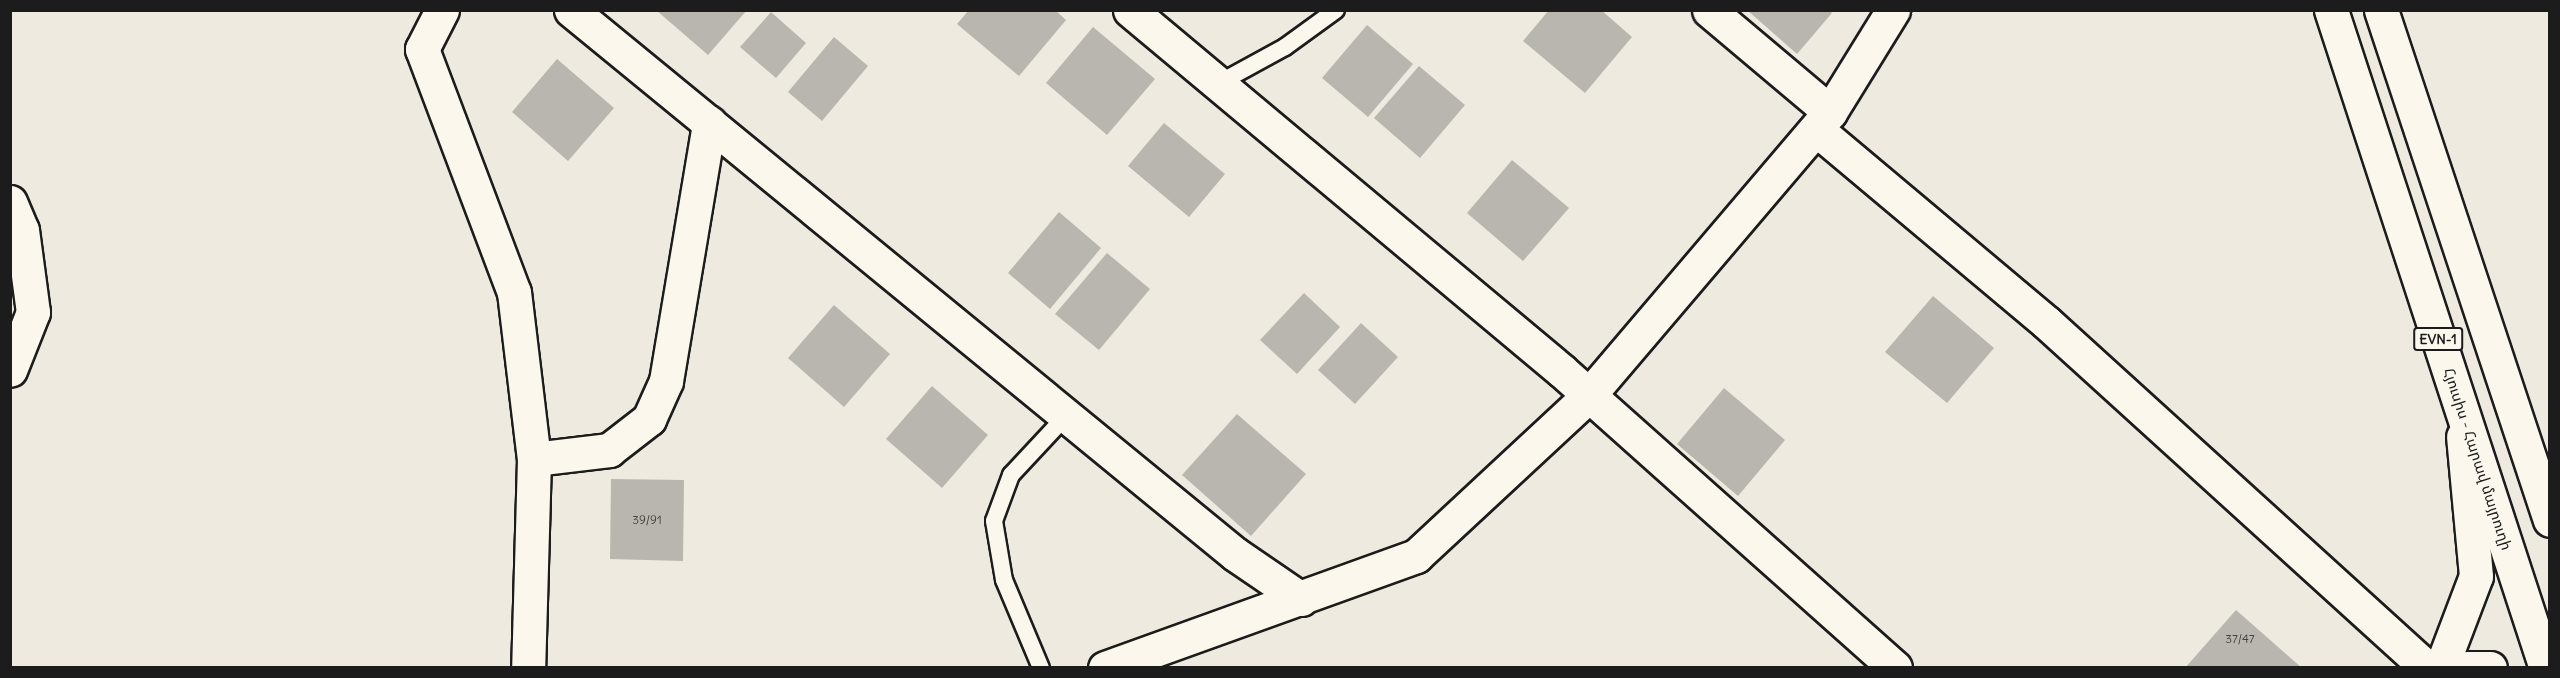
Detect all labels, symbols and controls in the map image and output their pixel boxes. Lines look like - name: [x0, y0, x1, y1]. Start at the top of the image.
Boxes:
- road number: EVN-1: [2412, 328, 2464, 350]
- street label: Հյուսիս - Հարավ մայրուղի: [2440, 366, 2516, 552]
- house number: 39/91: [632, 513, 662, 527]
- house number: 37/47: [2225, 632, 2255, 646]

